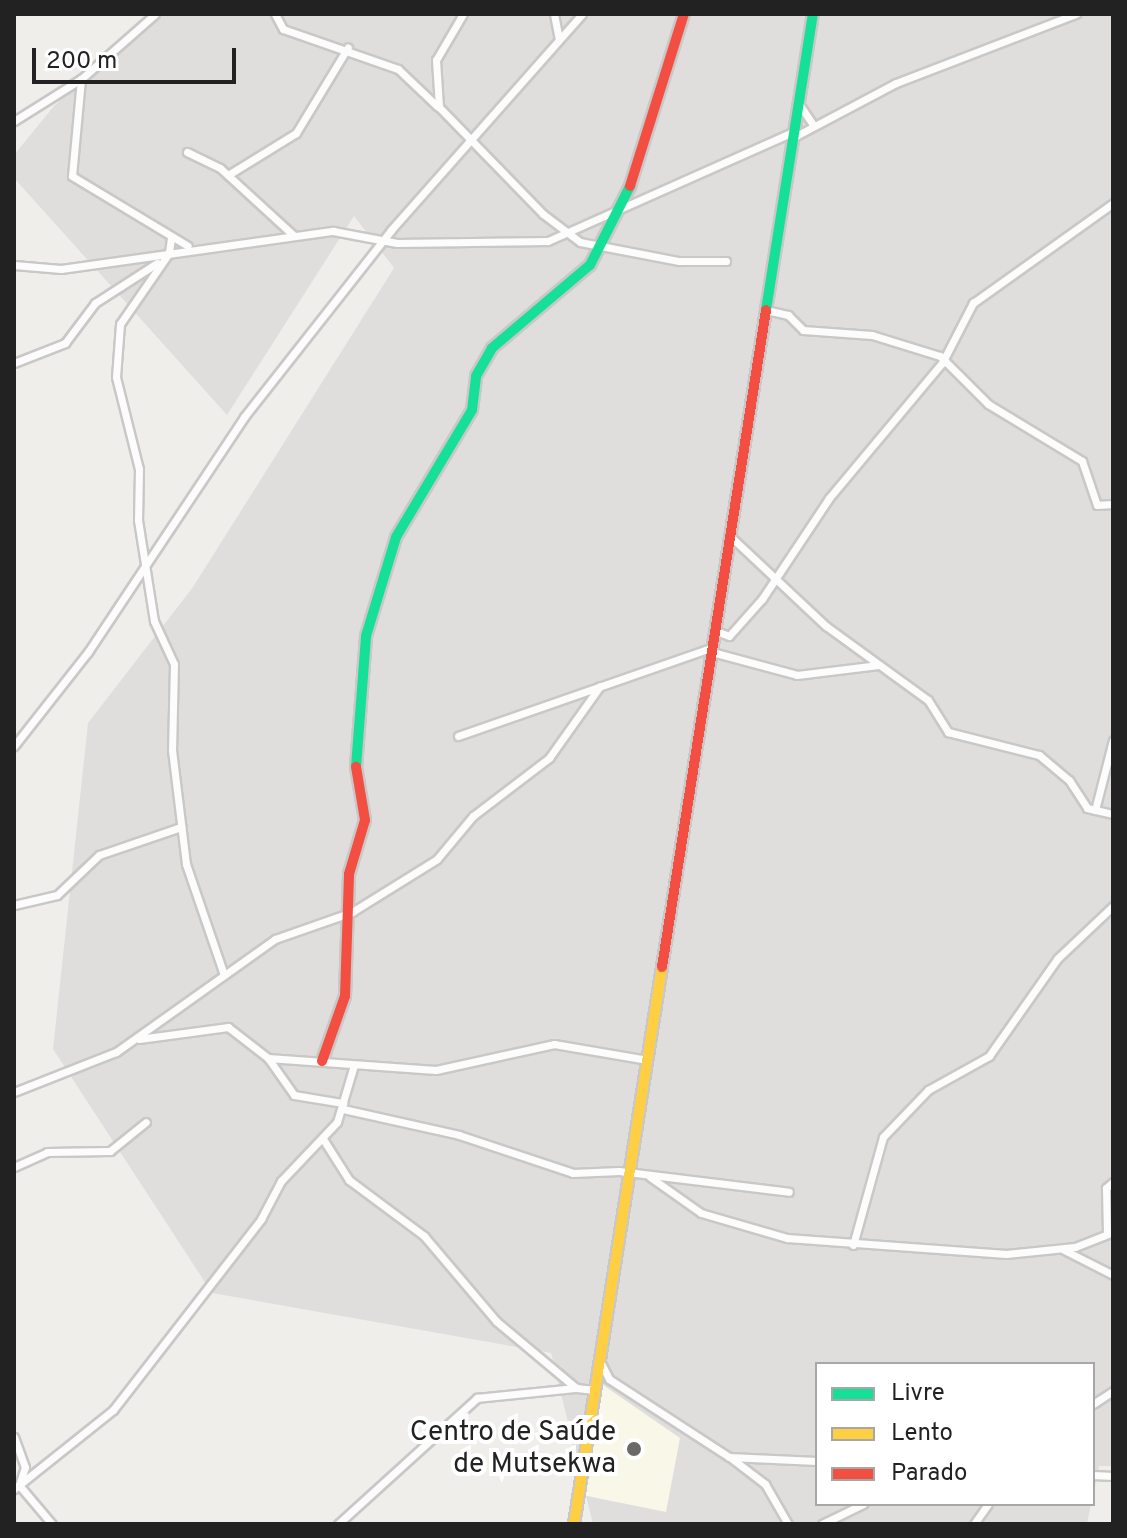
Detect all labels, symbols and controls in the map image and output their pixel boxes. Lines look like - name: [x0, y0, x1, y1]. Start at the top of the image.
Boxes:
- scale bar: [36, 32, 240, 82]
- text: 200 m: [46, 47, 117, 77]
- legend: [815, 1362, 1095, 1506]
- text: Livre: [891, 1379, 945, 1409]
- place label: Centro de Saúde de Mutsekwa: [410, 1416, 616, 1482]
- text: Lento: [891, 1419, 953, 1449]
- marker: Centro de Saúde de Mutsekwa: [623, 1438, 645, 1460]
- text: Parado: [891, 1459, 967, 1489]

